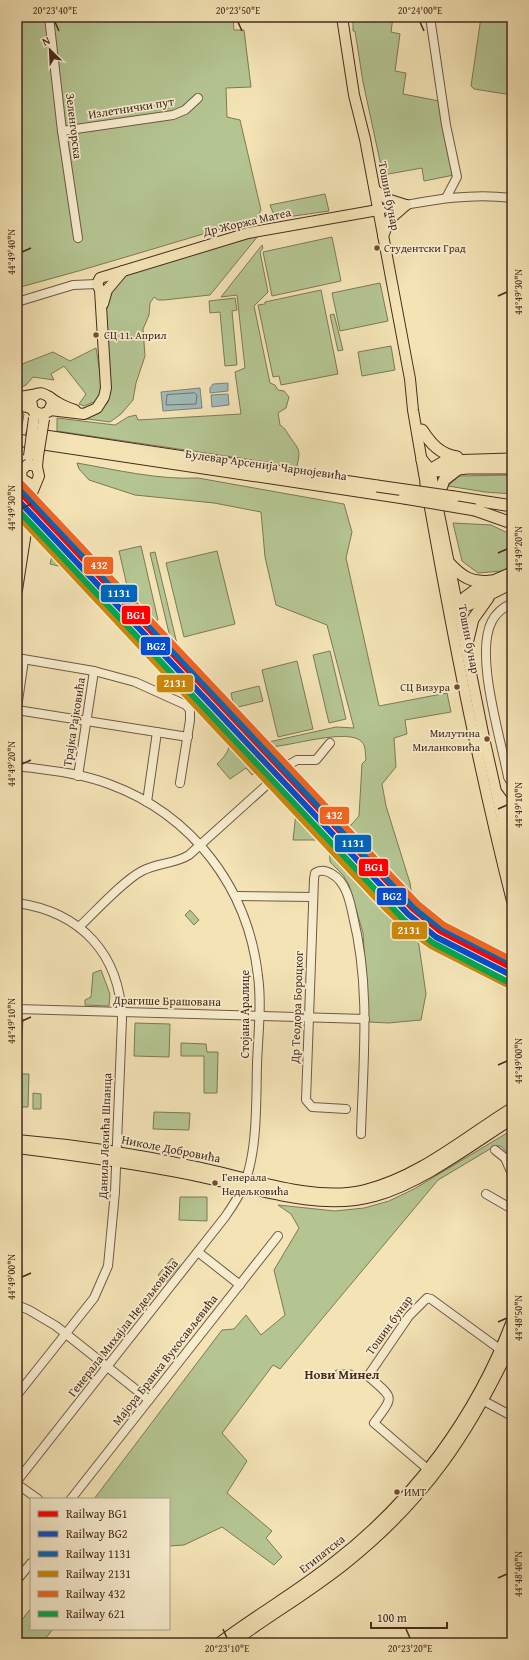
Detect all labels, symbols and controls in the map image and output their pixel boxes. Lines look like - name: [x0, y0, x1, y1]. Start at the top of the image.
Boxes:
- text: 20°23'40"E: [33, 3, 77, 18]
- text: 20°23'50"E: [216, 3, 260, 18]
- text: 20°24'00"E: [398, 3, 442, 18]
- north arrow: [30, 30, 70, 70]
- text: N: [39, 32, 53, 50]
- street label: Зеленгорска: [62, 92, 87, 160]
- street label: Излетнички пут: [87, 92, 175, 123]
- street label: Тошин бунар: [374, 160, 405, 232]
- street label: Др Жоржа Матеа: [200, 203, 293, 240]
- text: 44°49'40"N: [4, 229, 19, 275]
- place label: Студентски Град: [384, 240, 466, 256]
- marker: Студентски Град: [372, 243, 382, 253]
- text: 44°49'30"N: [511, 269, 526, 315]
- place label: СЦ 11. Април: [104, 327, 167, 343]
- marker: СЦ 11. Април: [91, 330, 101, 340]
- street label: Булевар Арсенија Чарнојевића: [184, 445, 348, 484]
- text: 44°49'30"N: [4, 485, 19, 531]
- text: 44°49'20"N: [511, 526, 526, 572]
- line badge: 432: [83, 556, 114, 575]
- text: 432: [90, 557, 108, 573]
- line badge: 1131: [100, 584, 138, 603]
- text: 1131: [108, 585, 131, 601]
- street label: Тошин бунар: [454, 603, 485, 675]
- line badge: BG1: [121, 605, 151, 625]
- text: BG1: [126, 607, 146, 623]
- line badge: BG2: [140, 636, 171, 656]
- text: BG2: [146, 638, 166, 654]
- line badge: 2131: [156, 674, 194, 693]
- text: 2131: [164, 675, 187, 691]
- street label: Трајка Рајковића: [58, 676, 89, 768]
- place label: СЦ Визура: [400, 679, 451, 695]
- marker: СЦ Визура: [452, 682, 462, 692]
- place label: Милутина Миланковића: [412, 725, 481, 755]
- marker: Милутина Миланковића: [482, 734, 492, 744]
- text: 44°49'20"N: [4, 741, 19, 787]
- text: 44°49'10"N: [511, 782, 526, 828]
- line badge: 432: [319, 806, 350, 825]
- text: 432: [325, 807, 343, 823]
- line badge: 1131: [334, 834, 372, 853]
- text: 1131: [342, 835, 365, 851]
- line badge: BG1: [358, 858, 389, 877]
- text: BG1: [364, 859, 384, 875]
- line badge: BG2: [376, 887, 407, 906]
- text: BG2: [382, 888, 402, 904]
- line badge: 2131: [391, 921, 428, 940]
- text: 2131: [398, 922, 421, 938]
- street label: Др Теодора Бороцког: [286, 950, 307, 1065]
- street label: Стојана Аралице: [236, 969, 253, 1058]
- street label: Драгише Брашована: [112, 991, 221, 1010]
- text: 44°49'10"N: [4, 998, 19, 1044]
- text: 44°49'00"N: [511, 1038, 526, 1084]
- street label: Данила Лекића Шпанца: [94, 1072, 115, 1200]
- street label: Николе Добровића: [120, 1131, 222, 1166]
- place label: Генерала Недељковића: [222, 1169, 289, 1199]
- marker: Генерала Недељковића: [210, 1178, 220, 1188]
- text: 44°49'00"N: [4, 1254, 19, 1300]
- street label: Генерала Михајла Недељковића: [64, 1255, 182, 1400]
- street label: Мајора Бранка Вукосављевића: [108, 1290, 221, 1429]
- street label: Тошин бунар: [361, 1291, 416, 1358]
- text: 44°48'50"N: [511, 1295, 526, 1341]
- district label: Нови Минел: [305, 1365, 380, 1384]
- place label: ИМТ: [404, 1484, 426, 1500]
- marker: ИМТ: [392, 1487, 402, 1497]
- legend: [30, 1498, 170, 1630]
- text: Railway BG1: [66, 1505, 128, 1522]
- text: Railway BG2: [66, 1525, 128, 1542]
- street label: Египатска: [295, 1530, 348, 1577]
- text: Railway 1131: [66, 1545, 131, 1562]
- text: 44°48'40"N: [511, 1551, 526, 1597]
- text: Railway 2131: [66, 1565, 131, 1582]
- text: Railway 432: [66, 1585, 126, 1602]
- scale bar: [371, 1604, 447, 1630]
- text: Railway 621: [66, 1605, 126, 1622]
- text: 100 m: [377, 1609, 407, 1626]
- text: 20°23'10"E: [205, 1641, 249, 1656]
- text: 20°23'20"E: [388, 1641, 432, 1656]

